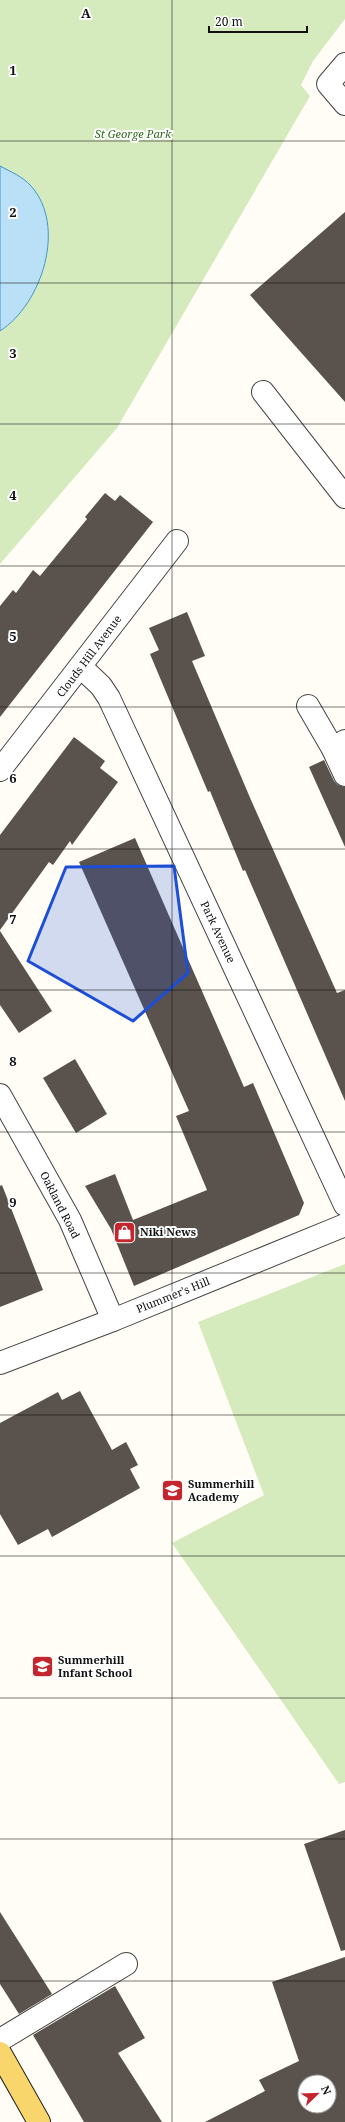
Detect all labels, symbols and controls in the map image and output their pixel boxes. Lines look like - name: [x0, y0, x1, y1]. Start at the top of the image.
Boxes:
- text: A: [81, 4, 91, 22]
- scale bar: [209, 8, 307, 34]
- text: 20 m: [215, 13, 243, 30]
- text: 1: [9, 61, 17, 79]
- park label: St George Park: [95, 126, 172, 141]
- text: 2: [9, 203, 17, 221]
- text: 3: [9, 344, 17, 362]
- text: 4: [9, 486, 17, 504]
- street label: Clouds Hill Avenue: [53, 611, 125, 700]
- text: 5: [9, 627, 17, 645]
- text: 6: [9, 769, 17, 787]
- street label: Park Avenue: [198, 898, 239, 965]
- text: 7: [9, 910, 17, 928]
- text: 8: [9, 1052, 17, 1070]
- street label: Oakland Road: [37, 1169, 84, 1241]
- text: 9: [9, 1193, 17, 1211]
- shop icon: Niki News: [112, 1219, 138, 1245]
- place label: Niki News: [140, 1224, 196, 1239]
- street label: Plummer's Hill: [134, 1273, 212, 1316]
- place label: Summerhill Academy: [188, 1476, 255, 1504]
- school or university icon: Summerhill Academy: [159, 1477, 185, 1503]
- place label: Summerhill Infant School: [58, 1652, 132, 1680]
- school or university icon: Summerhill Infant School: [29, 1653, 55, 1679]
- north arrow: [297, 2074, 337, 2114]
- text: N: [318, 2083, 335, 2097]

